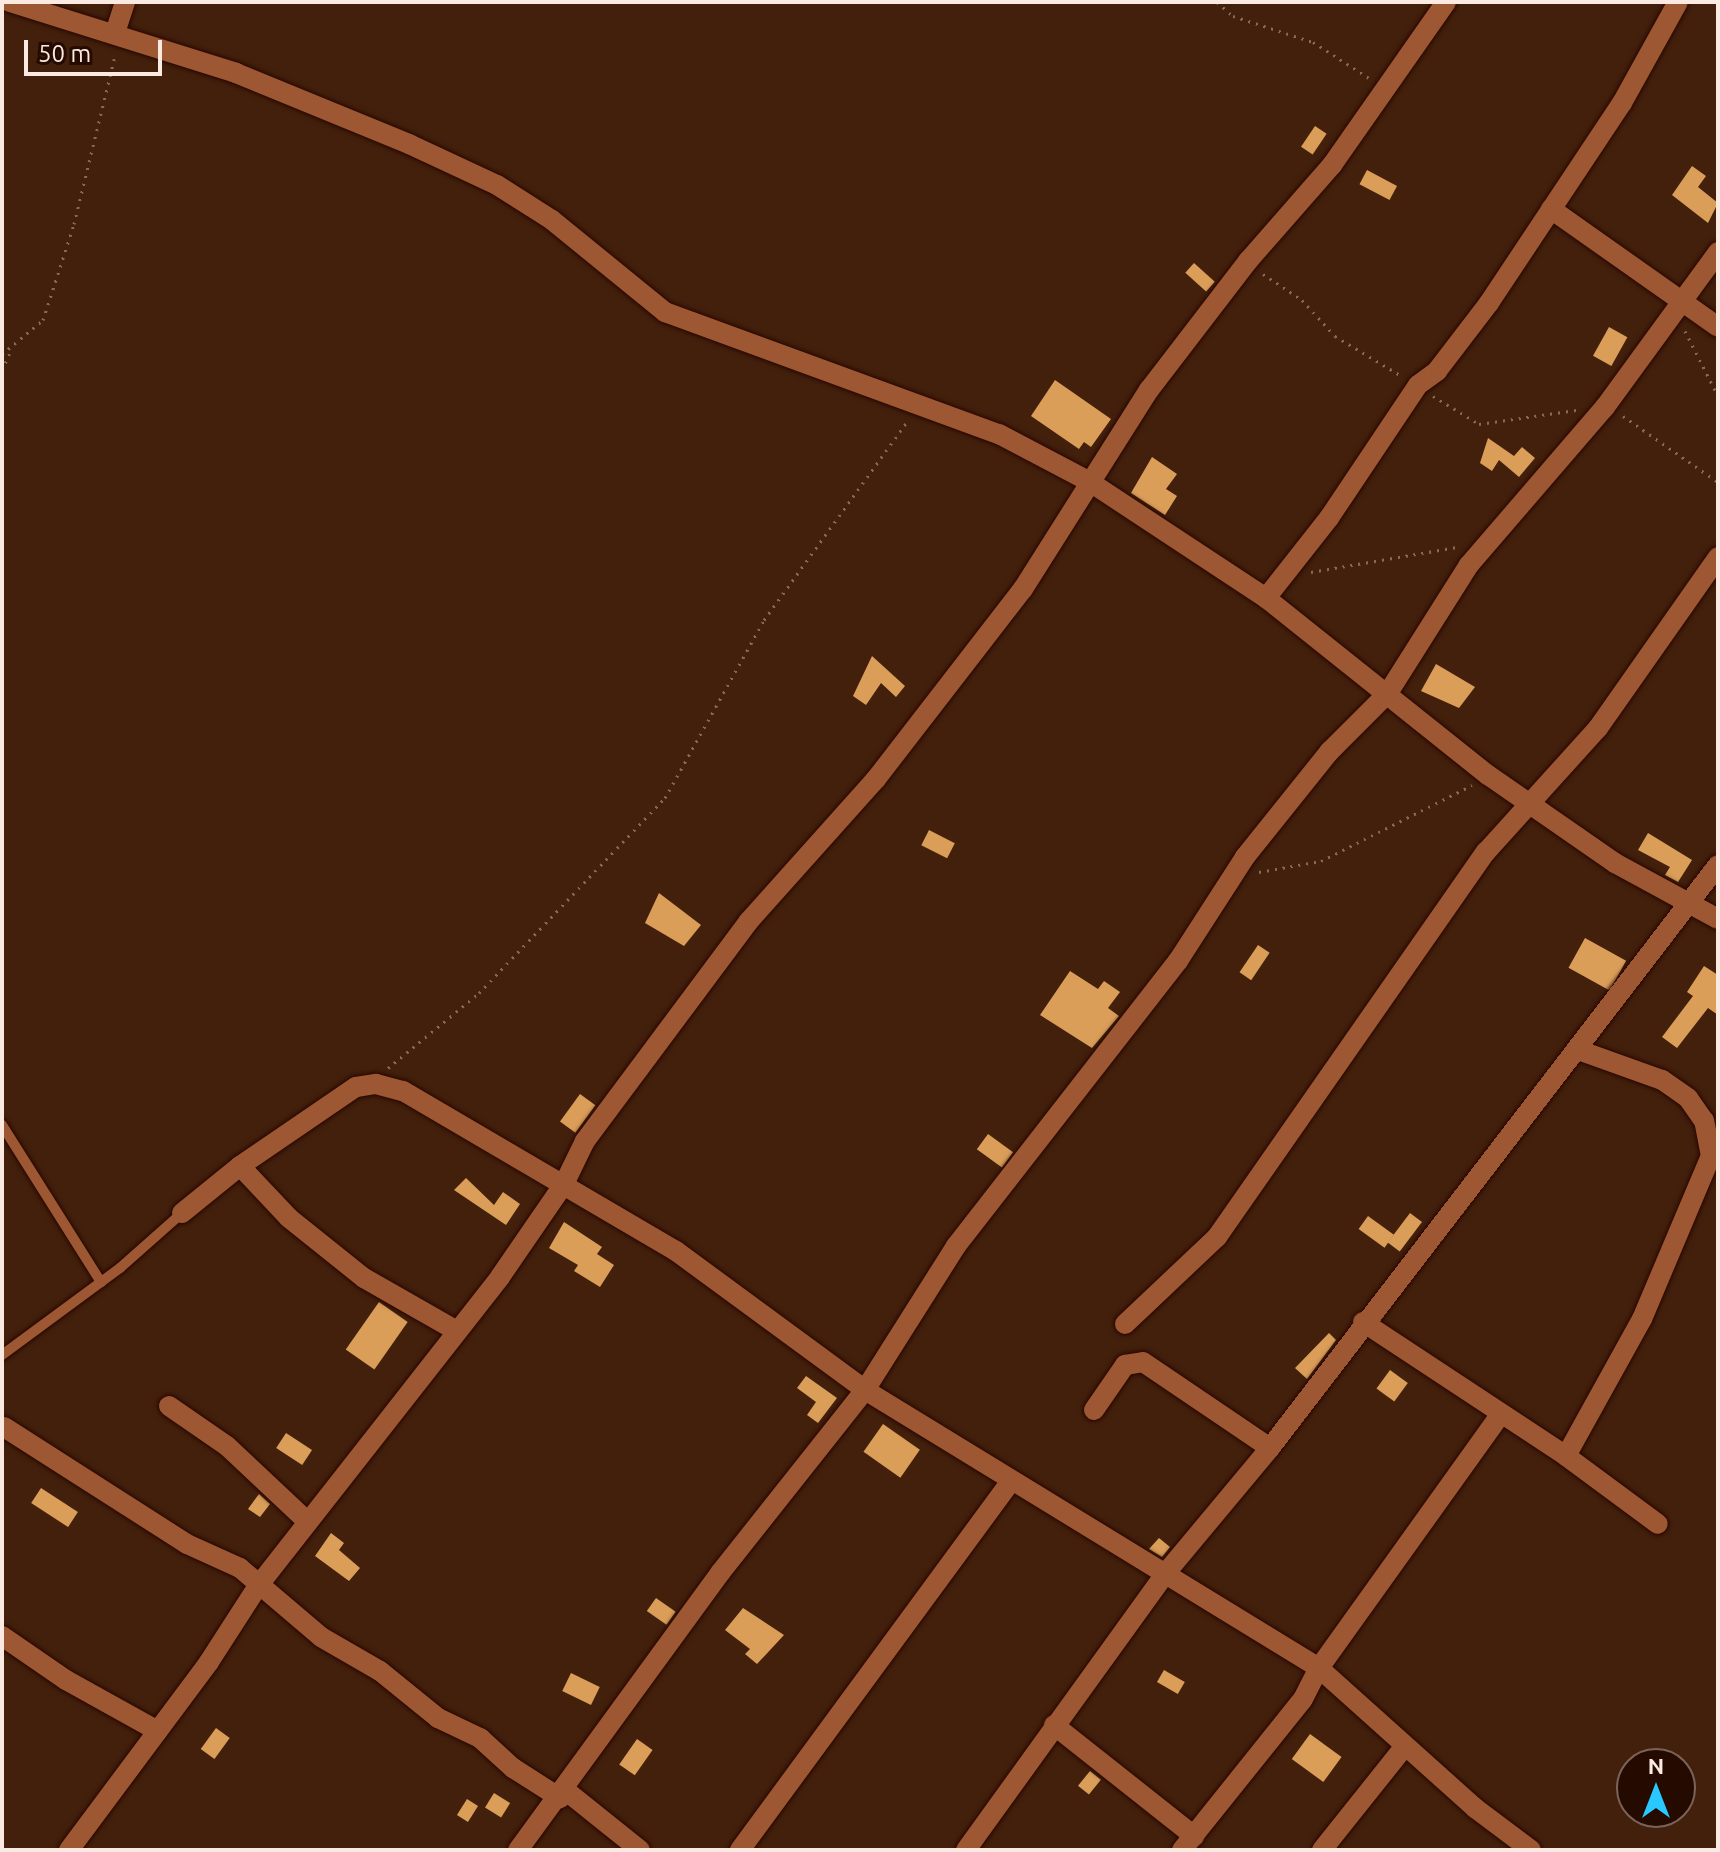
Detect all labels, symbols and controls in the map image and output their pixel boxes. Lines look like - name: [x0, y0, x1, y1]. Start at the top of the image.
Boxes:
- scale bar: [28, 24, 166, 74]
- text: 50 m: [38, 40, 91, 67]
- north arrow: [1616, 1748, 1696, 1828]
- text: N: [1648, 1753, 1664, 1778]

